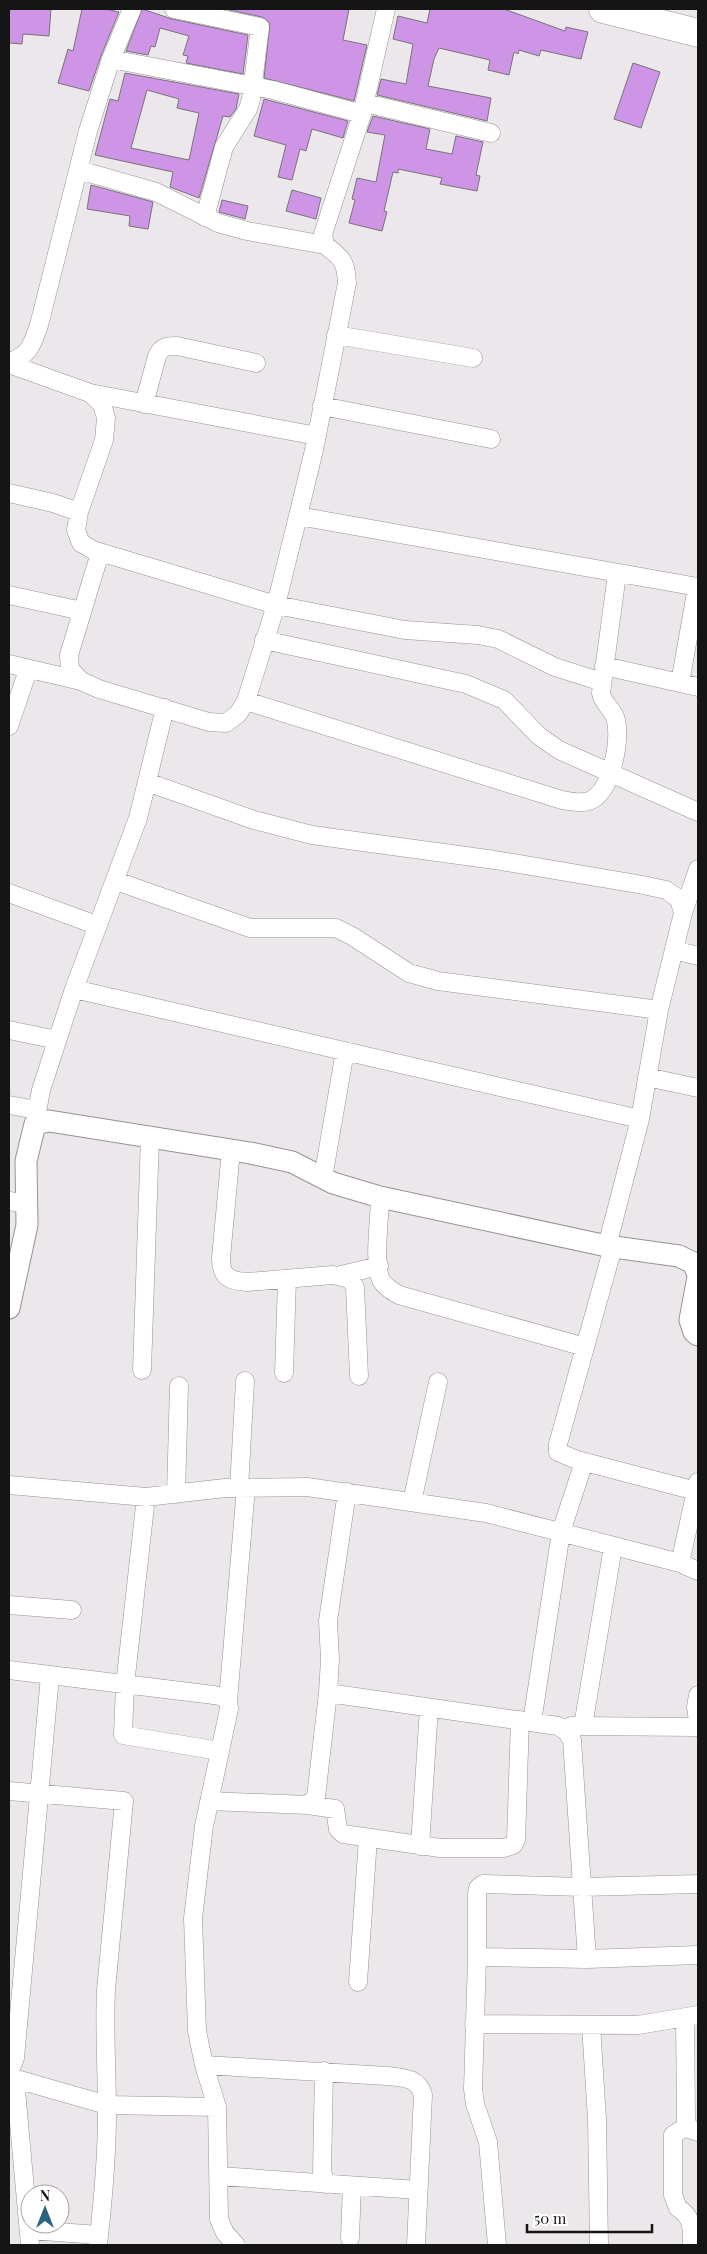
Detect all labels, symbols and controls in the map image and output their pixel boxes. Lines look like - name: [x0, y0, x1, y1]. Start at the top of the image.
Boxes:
- north arrow: [20, 2184, 70, 2234]
- text: N: [40, 2186, 50, 2205]
- scale bar: [527, 2202, 652, 2234]
- text: 50 m: [534, 2208, 567, 2228]

